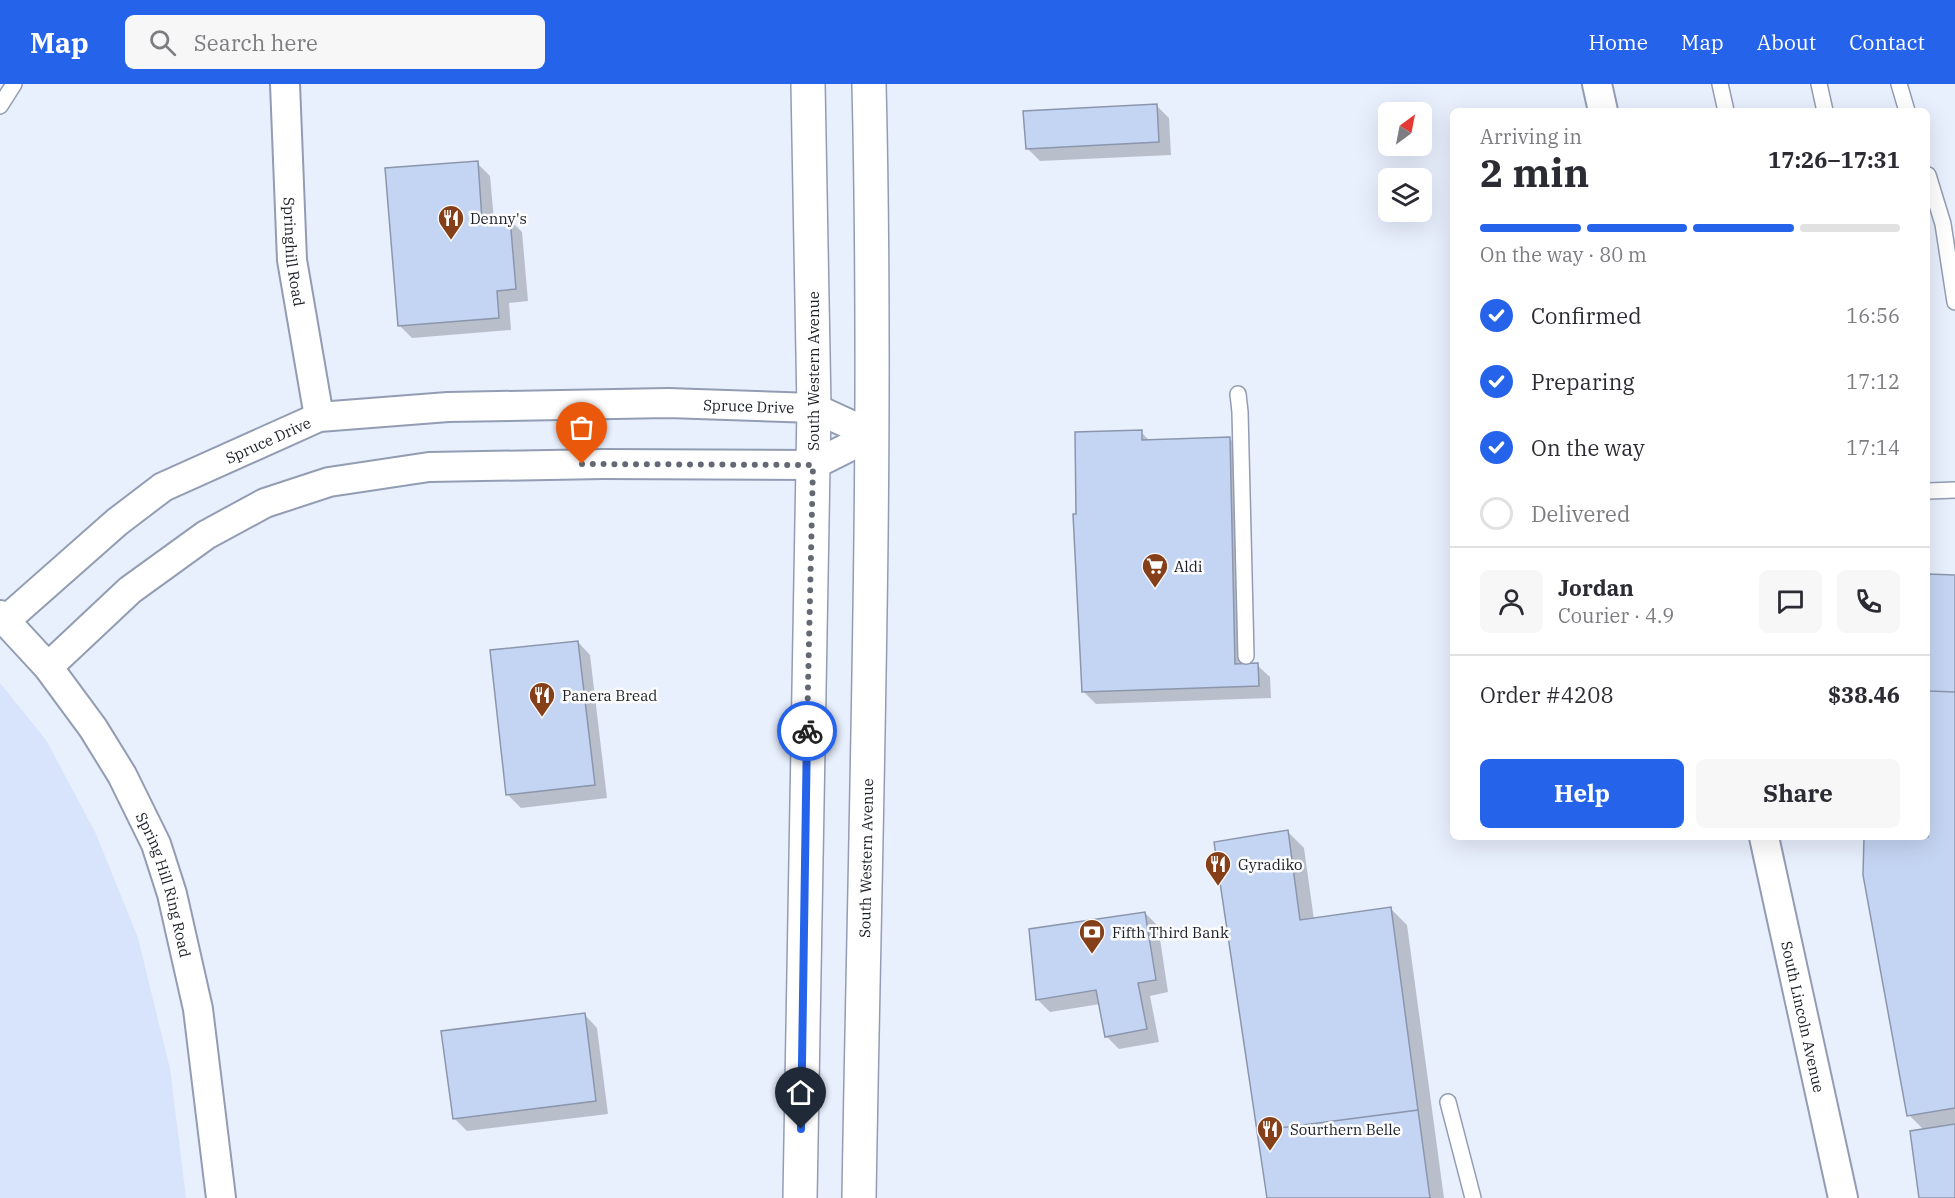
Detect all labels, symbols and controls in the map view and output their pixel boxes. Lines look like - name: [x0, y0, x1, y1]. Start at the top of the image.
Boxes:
- search box: [125, 15, 545, 69]
- text: Map: [30, 24, 89, 61]
- icon: search: [146, 26, 179, 59]
- text: Search here: [194, 28, 318, 57]
- text: Home: [1588, 28, 1648, 56]
- text: Map: [1681, 28, 1724, 56]
- text: About: [1757, 28, 1816, 56]
- text: Contact: [1849, 28, 1925, 56]
- north arrow: [1378, 102, 1432, 156]
- map controls: [1378, 102, 1432, 222]
- text: Arriving in: [1480, 123, 1582, 150]
- text: 17:26–17:31: [1768, 145, 1900, 174]
- text: 2 min: [1480, 147, 1589, 198]
- button: layers: [1378, 168, 1432, 222]
- street label: Springhill Road: [280, 197, 309, 308]
- restaurant icon: Denny's: [436, 203, 466, 241]
- place label: Denny's: [470, 209, 527, 228]
- text: On the way · 80 m: [1480, 241, 1647, 268]
- street label: South Western Avenue: [804, 291, 823, 451]
- icon: check: [1480, 299, 1513, 332]
- text: Confirmed: [1531, 301, 1642, 330]
- text: 16:56: [1846, 302, 1900, 329]
- icon: check: [1480, 365, 1513, 398]
- text: Preparing: [1531, 367, 1635, 396]
- text: 17:12: [1846, 368, 1900, 395]
- street label: Spruce Drive: [703, 395, 795, 417]
- pin: [556, 402, 607, 464]
- icon: bag: [565, 411, 598, 444]
- street label: Spruce Drive: [223, 413, 314, 467]
- icon: check: [1480, 431, 1513, 464]
- text: On the way: [1531, 433, 1645, 462]
- text: 17:14: [1846, 434, 1900, 461]
- text: Delivered: [1531, 499, 1630, 528]
- supermarket icon: Aldi: [1140, 551, 1170, 589]
- place label: Aldi: [1174, 557, 1203, 576]
- button: person: [1480, 570, 1543, 633]
- button: chat: [1759, 570, 1822, 633]
- button: phone: [1837, 570, 1900, 633]
- text: Jordan: [1558, 573, 1634, 602]
- text: Courier · 4.9: [1558, 602, 1674, 629]
- restaurant icon: Panera Bread: [527, 680, 557, 718]
- text: Order #4208: [1480, 680, 1614, 709]
- text: $38.46: [1828, 680, 1900, 709]
- place label: Panera Bread: [562, 686, 657, 705]
- courier: [777, 701, 837, 761]
- icon: bike: [791, 715, 824, 748]
- button: Help: [1480, 759, 1684, 828]
- button: Share: [1696, 759, 1900, 828]
- street label: South Western Avenue: [854, 778, 877, 938]
- street label: Spring Hill Ring Road: [132, 809, 196, 959]
- restaurant icon: Gyradiko: [1203, 849, 1233, 887]
- place label: Gyradiko: [1238, 855, 1303, 874]
- bank icon: Fifth Third Bank: [1077, 917, 1107, 955]
- place label: Fifth Third Bank: [1112, 923, 1229, 942]
- street label: South Lincoln Avenue: [1778, 939, 1829, 1094]
- pin: [775, 1067, 826, 1129]
- icon: home: [784, 1076, 817, 1109]
- restaurant icon: Sourthern Belle: [1255, 1114, 1285, 1152]
- place label: Sourthern Belle: [1290, 1120, 1401, 1139]

